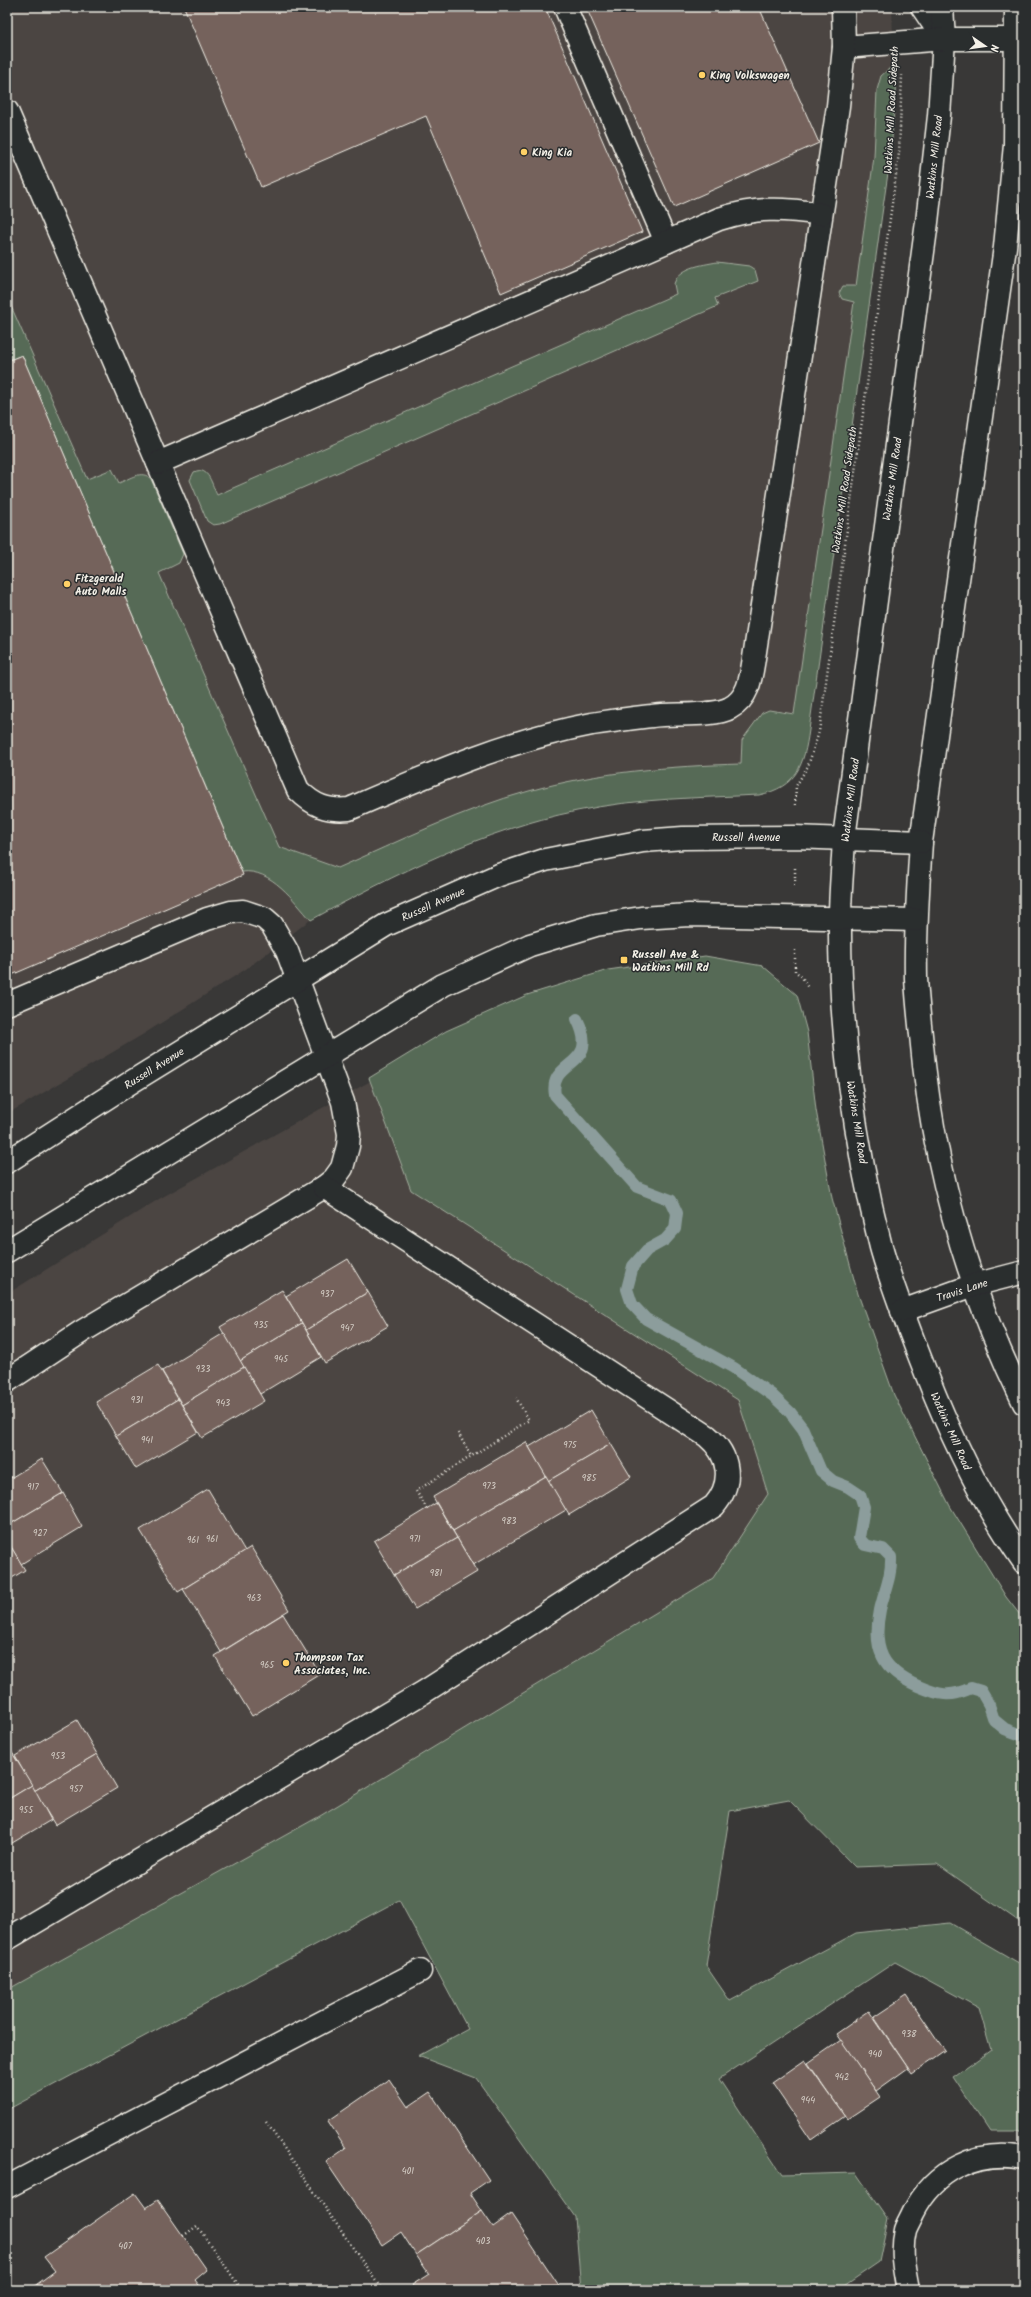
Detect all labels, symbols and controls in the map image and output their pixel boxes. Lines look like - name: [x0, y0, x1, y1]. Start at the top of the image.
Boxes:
- north arrow: [965, 26, 1005, 66]
- text: N: [984, 43, 1003, 53]
- street label: Watkins Mill Road Sidepath: [880, 46, 904, 174]
- place label: King Volkswagen: [710, 67, 790, 85]
- marker: King Volkswagen: [697, 70, 707, 80]
- street label: Watkins Mill Road: [922, 114, 948, 200]
- place label: King Kia: [532, 144, 573, 162]
- marker: King Kia: [519, 147, 529, 157]
- street label: Watkins Mill Road Sidepath: [827, 426, 863, 555]
- street label: Watkins Mill Road: [878, 436, 908, 522]
- place label: Fitzgerald Auto Malls: [75, 570, 127, 601]
- marker: Fitzgerald Auto Malls: [62, 579, 72, 589]
- street label: Watkins Mill Road: [837, 757, 865, 843]
- street label: Russell Avenue: [712, 829, 780, 847]
- street label: Russell Avenue: [399, 883, 468, 927]
- place label: Russell Ave & Watkins Mill Rd: [632, 946, 710, 977]
- marker: Russell Ave & Watkins Mill Rd: [619, 955, 629, 965]
- street label: Russell Avenue: [121, 1043, 188, 1095]
- street label: Watkins Mill Road: [841, 1079, 872, 1165]
- street label: Travis Lane: [934, 1274, 990, 1308]
- house number: 937: [320, 1287, 335, 1302]
- house number: 935: [254, 1318, 269, 1333]
- house number: 947: [340, 1321, 355, 1336]
- house number: 945: [274, 1352, 289, 1367]
- house number: 933: [196, 1362, 210, 1377]
- street label: Watkins Mill Road: [925, 1389, 976, 1474]
- house number: 931: [131, 1393, 143, 1408]
- house number: 943: [216, 1396, 230, 1411]
- house number: 941: [141, 1433, 153, 1448]
- house number: 975: [563, 1438, 578, 1453]
- house number: 985: [582, 1471, 597, 1486]
- house number: 973: [482, 1479, 496, 1494]
- house number: 917: [27, 1480, 40, 1495]
- house number: 983: [502, 1514, 516, 1529]
- house number: 927: [33, 1526, 48, 1541]
- house number: 961: [206, 1532, 218, 1547]
- house number: 971: [409, 1532, 421, 1547]
- house number: 961: [187, 1533, 199, 1548]
- house number: 981: [430, 1566, 442, 1581]
- house number: 963: [247, 1591, 261, 1606]
- place label: Thompson Tax Associates, Inc.: [294, 1649, 371, 1680]
- house number: 965: [260, 1658, 275, 1673]
- marker: Thompson Tax Associates, Inc.: [281, 1658, 291, 1668]
- house number: 953: [51, 1749, 65, 1764]
- house number: 957: [69, 1782, 84, 1797]
- house number: 955: [19, 1803, 34, 1818]
- house number: 938: [902, 2027, 917, 2042]
- house number: 940: [868, 2047, 882, 2062]
- house number: 942: [835, 2070, 849, 2085]
- house number: 944: [801, 2093, 815, 2108]
- house number: 401: [402, 2164, 414, 2179]
- house number: 403: [476, 2234, 490, 2249]
- house number: 407: [118, 2239, 133, 2254]

